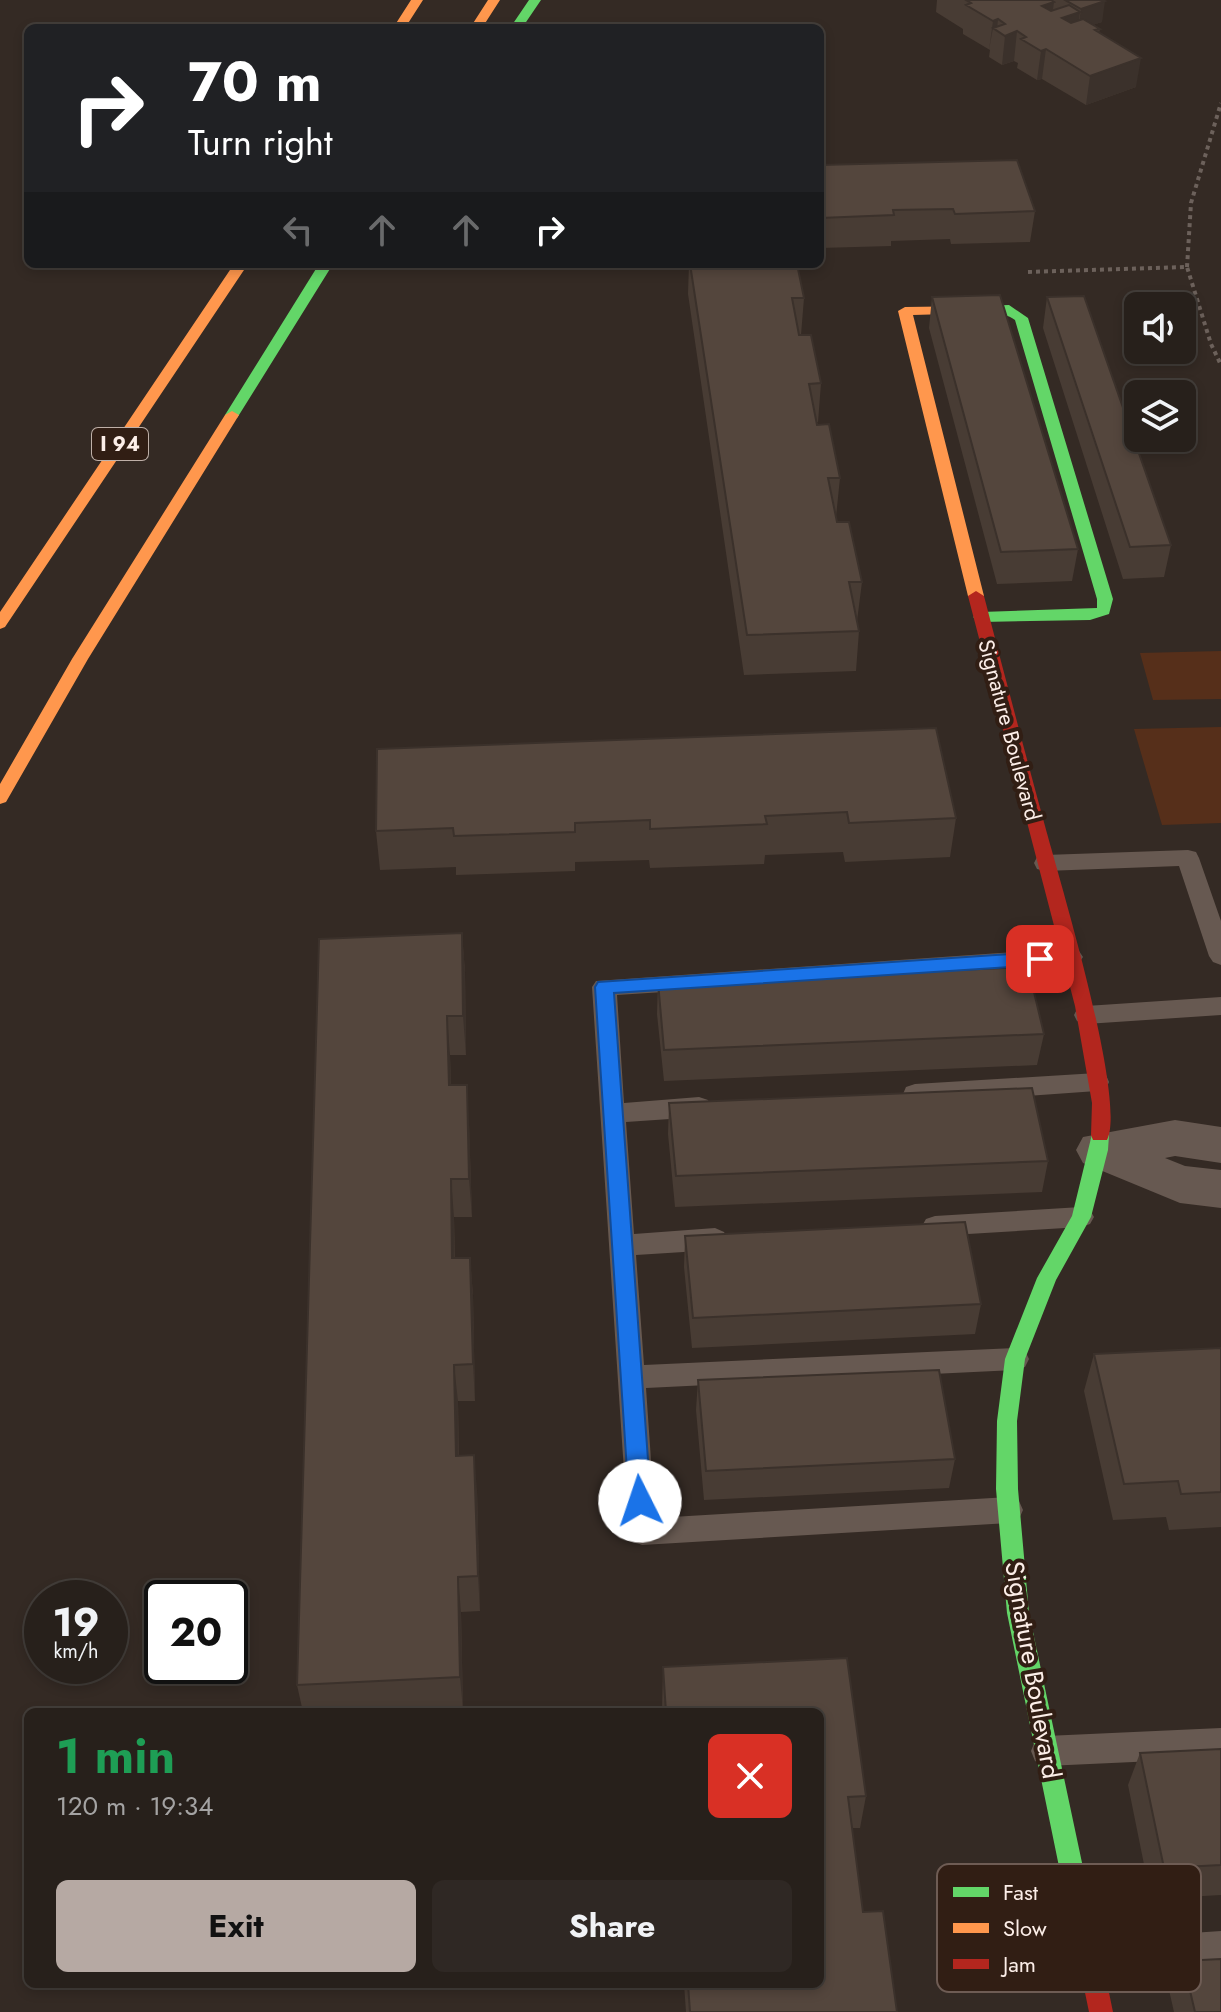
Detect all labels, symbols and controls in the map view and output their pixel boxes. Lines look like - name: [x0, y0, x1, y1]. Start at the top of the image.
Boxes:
- text: 70 m: [188, 41, 322, 122]
- icon: right: [56, 56, 160, 160]
- text: Turn right: [188, 116, 333, 168]
- icon: left: [276, 208, 320, 252]
- icon: ahead: [360, 208, 404, 252]
- icon: ahead: [444, 208, 488, 252]
- icon: right: [528, 208, 572, 252]
- map controls: [1124, 292, 1196, 452]
- button: sound: [1124, 292, 1196, 364]
- button: layers: [1124, 380, 1196, 452]
- road number: I 94: [92, 428, 148, 460]
- street label: Signature Boulevard: [970, 636, 1050, 824]
- pin: [1006, 925, 1074, 993]
- icon: arrive: [1018, 937, 1062, 981]
- position arrow: [598, 1459, 682, 1543]
- street label: Signature Boulevard: [995, 1558, 1071, 1782]
- speed limit sign: 20: [144, 1580, 248, 1684]
- text: 19: [52, 1593, 100, 1651]
- text: km/h: [53, 1637, 99, 1666]
- text: 1 min: [56, 1722, 175, 1791]
- button: close: [708, 1734, 792, 1818]
- text: 120 m · 19:34: [56, 1787, 213, 1825]
- legend: [937, 1864, 1201, 1992]
- text: Fast: [1003, 1876, 1039, 1908]
- button: Exit: [56, 1880, 416, 1972]
- button: Share: [432, 1880, 792, 1972]
- text: Slow: [1003, 1912, 1047, 1944]
- text: Jam: [1000, 1948, 1036, 1980]

